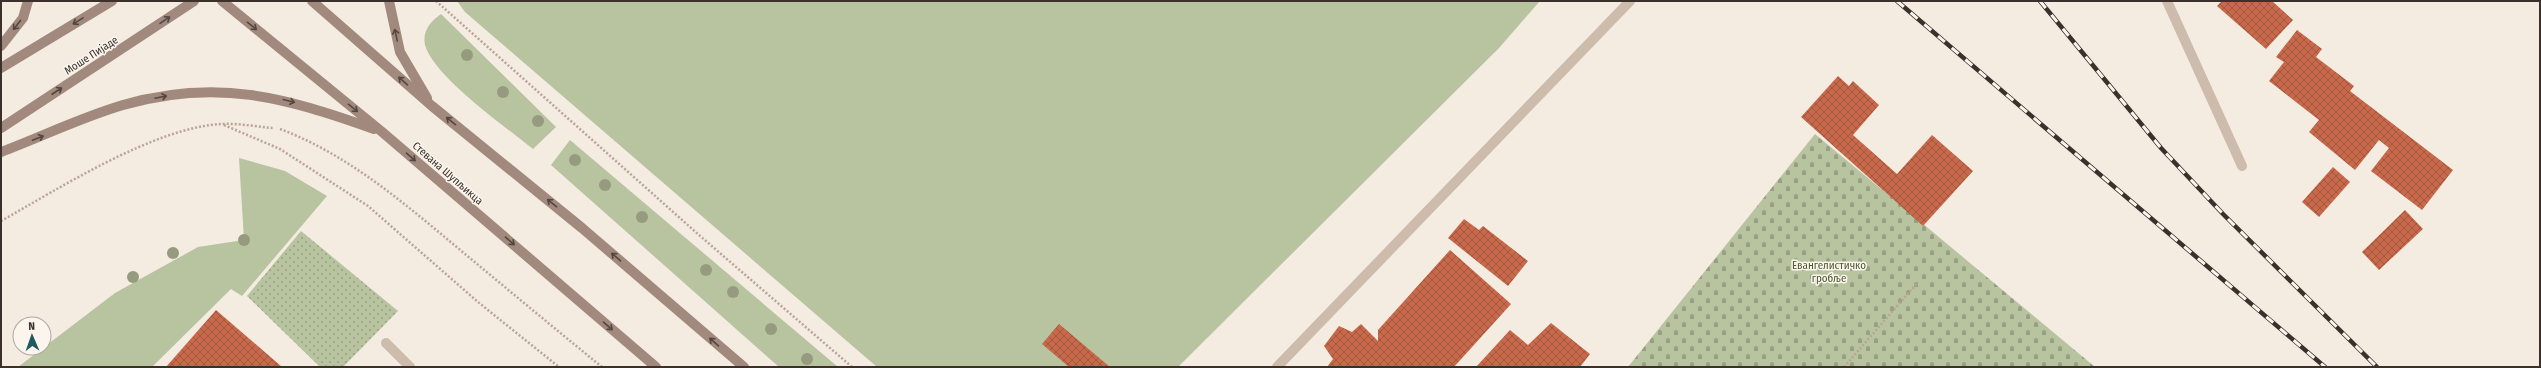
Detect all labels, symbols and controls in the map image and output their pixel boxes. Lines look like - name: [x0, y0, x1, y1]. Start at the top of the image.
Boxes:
- one-way arrow: [160, 16, 171, 24]
- one-way arrow: [72, 18, 84, 26]
- one-way arrow: [13, 20, 22, 31]
- one-way arrow: [247, 21, 258, 30]
- one-way arrow: [391, 28, 399, 41]
- street label: Моше Пијаде: [62, 33, 120, 78]
- one-way arrow: [398, 76, 408, 85]
- one-way arrow: [51, 87, 62, 95]
- one-way arrow: [154, 92, 167, 100]
- one-way arrow: [282, 98, 295, 106]
- one-way arrow: [347, 104, 358, 113]
- one-way arrow: [446, 117, 456, 126]
- one-way arrow: [31, 134, 43, 142]
- street label: Стевана Шупљикца: [410, 139, 486, 208]
- one-way arrow: [406, 152, 416, 161]
- one-way arrow: [547, 199, 557, 208]
- one-way arrow: [504, 237, 515, 246]
- one-way arrow: [610, 252, 621, 261]
- park label: Евангелистичко гробље: [1792, 259, 1866, 285]
- north arrow: [12, 316, 52, 356]
- text: N: [28, 320, 35, 333]
- one-way arrow: [603, 321, 613, 330]
- one-way arrow: [709, 337, 719, 346]

